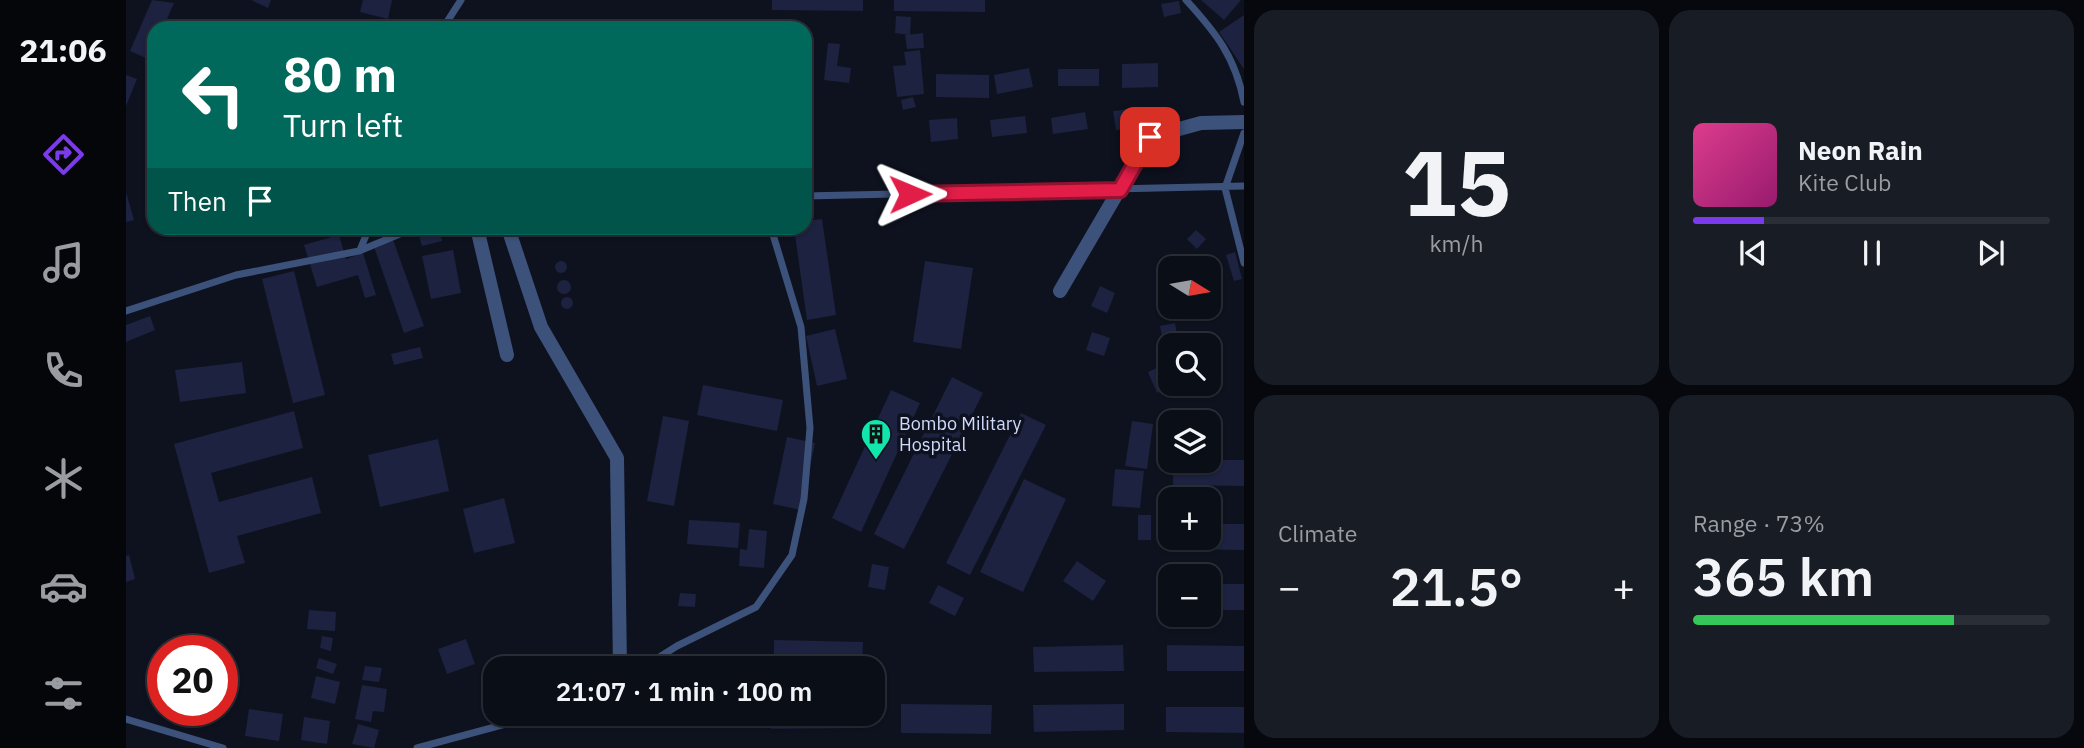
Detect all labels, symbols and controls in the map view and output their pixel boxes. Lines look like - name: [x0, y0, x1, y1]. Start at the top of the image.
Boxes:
- text: 21:06: [19, 29, 107, 71]
- text: 80 m: [283, 42, 397, 105]
- icon: left: [168, 49, 259, 140]
- text: Turn left: [283, 104, 403, 146]
- pin: [1120, 107, 1180, 167]
- icon: arrive: [1131, 118, 1169, 156]
- text: 15: [1402, 123, 1511, 241]
- icon: directions: [39, 130, 88, 179]
- text: Neon Rain: [1798, 133, 1923, 167]
- position arrow: [873, 157, 947, 231]
- text: Kite Club: [1798, 167, 1891, 197]
- icon: arrive: [241, 182, 279, 220]
- text: Then: [168, 184, 227, 218]
- text: km/h: [1429, 228, 1484, 258]
- icon: previous: [1734, 234, 1772, 272]
- icon: pause: [1853, 234, 1891, 272]
- icon: next: [1972, 234, 2010, 272]
- icon: music: [39, 238, 88, 287]
- north arrow: [1158, 256, 1222, 318]
- map controls: [1158, 256, 1221, 627]
- button: search: [1158, 333, 1221, 396]
- icon: phone: [39, 346, 88, 395]
- button: layers: [1158, 410, 1221, 473]
- place label: Bombo Military Hospital: [899, 412, 1022, 456]
- building icon: Bombo Military Hospital: [859, 417, 893, 461]
- icon: climate: [39, 454, 88, 503]
- button: +: [1158, 487, 1221, 550]
- text: Range · 73%: [1693, 508, 1825, 538]
- text: Climate: [1278, 518, 1357, 548]
- text: 365 km: [1693, 543, 1874, 610]
- text: 21.5°: [1390, 553, 1523, 620]
- icon: car: [39, 562, 88, 611]
- text: −: [1278, 562, 1301, 611]
- text: +: [1612, 562, 1635, 611]
- button: −: [1158, 564, 1221, 627]
- speed limit sign: 20: [147, 635, 238, 726]
- icon: filters: [39, 669, 88, 718]
- text: 21:07 · 1 min · 100 m: [556, 674, 812, 708]

